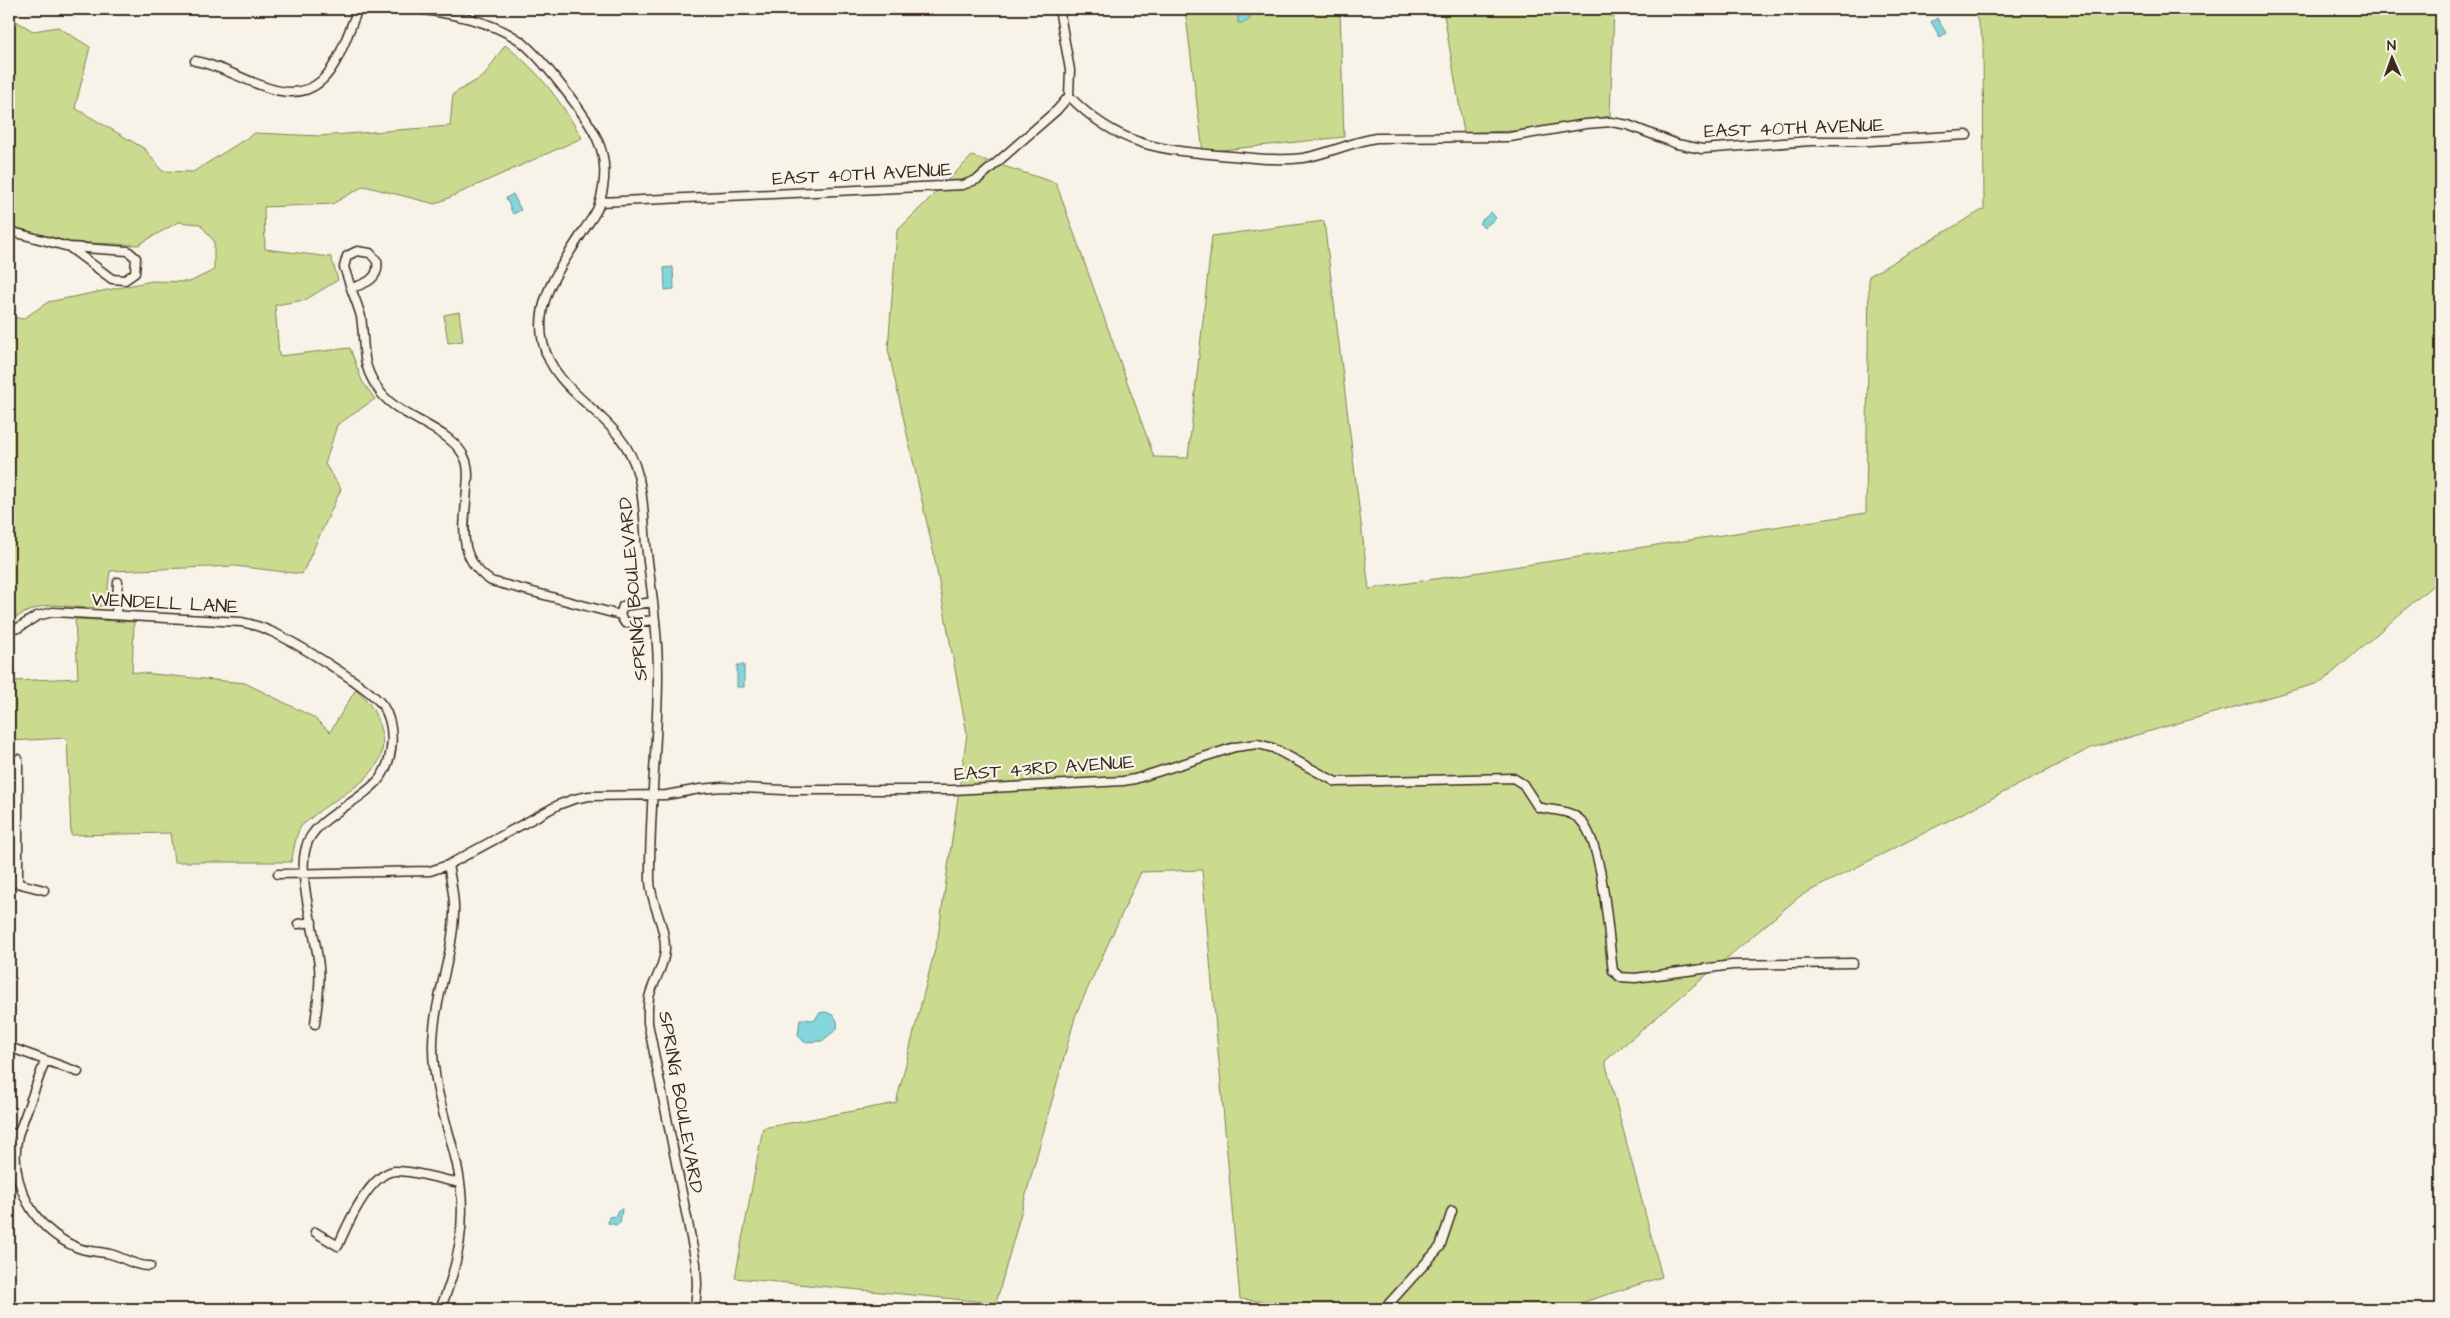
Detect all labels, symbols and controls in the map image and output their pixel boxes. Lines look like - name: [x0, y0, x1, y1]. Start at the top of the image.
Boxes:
- north arrow: [2368, 32, 2418, 82]
- text: N: [2387, 36, 2397, 56]
- street label: EAST 40TH AVENUE: [1704, 112, 1885, 145]
- street label: EAST 40TH AVENUE: [771, 156, 953, 193]
- street label: SPRING BOULEVARD: [612, 496, 655, 682]
- street label: WENDELL LANE: [91, 586, 239, 621]
- street label: EAST 43RD AVENUE: [953, 749, 1135, 788]
- street label: SPRING BOULEVARD: [651, 1009, 710, 1196]

